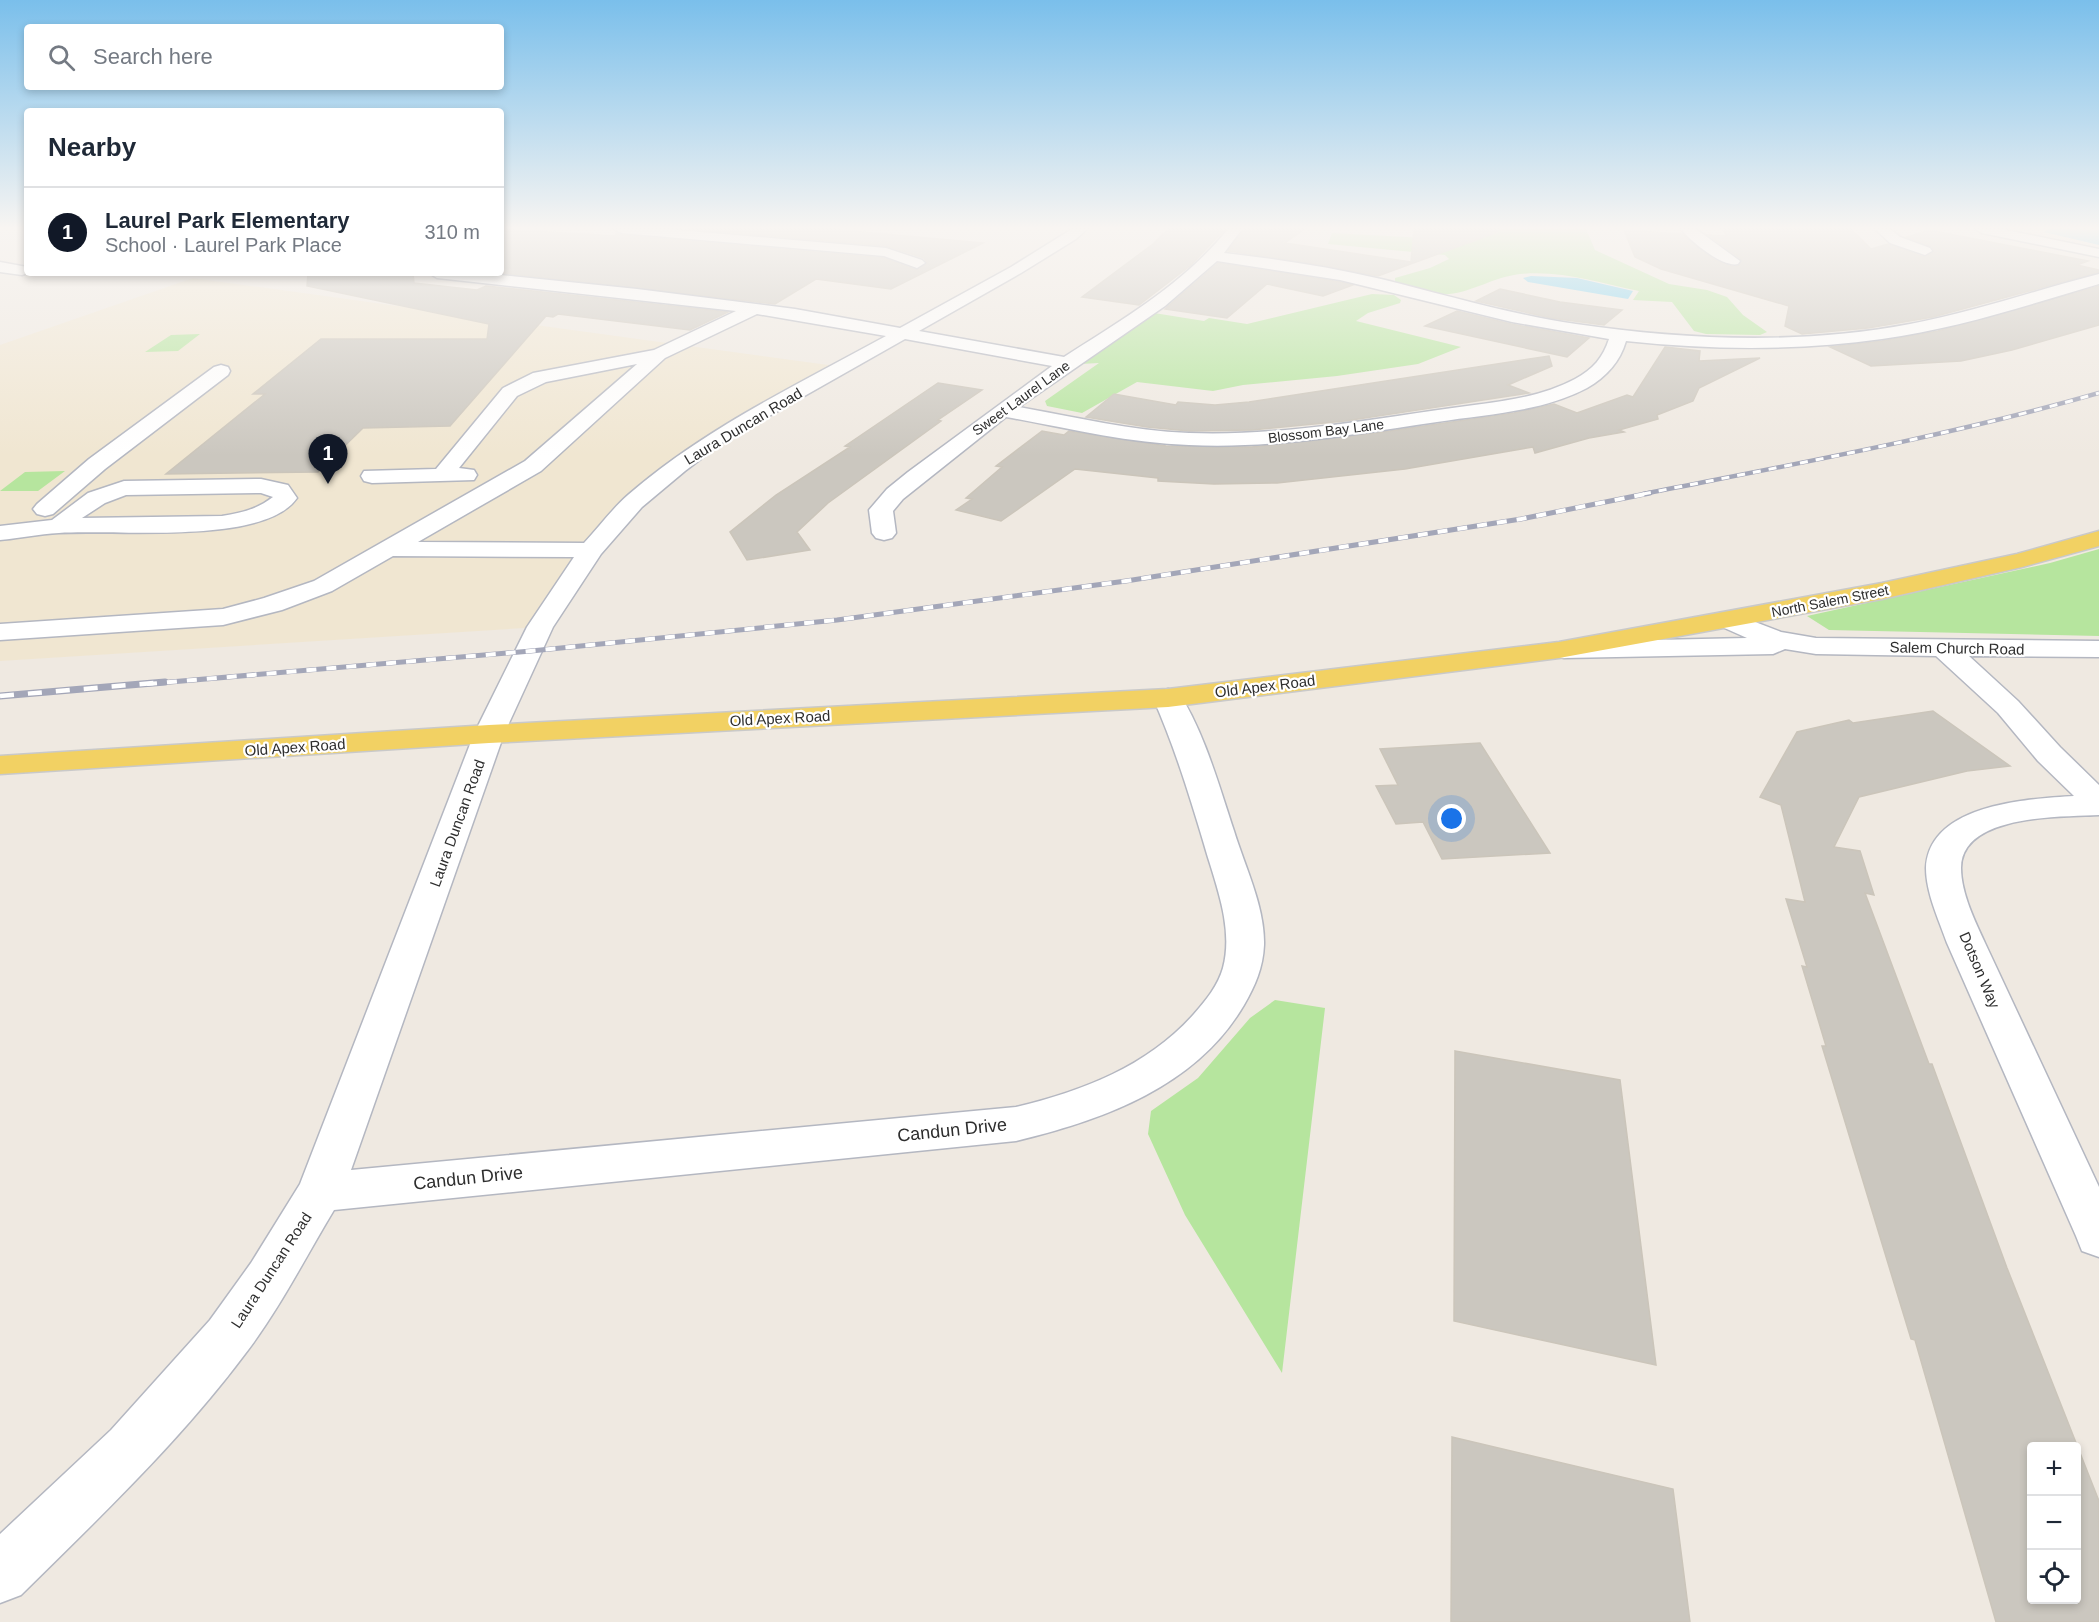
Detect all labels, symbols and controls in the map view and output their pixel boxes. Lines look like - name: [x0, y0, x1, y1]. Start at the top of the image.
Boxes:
- search box: [24, 24, 504, 90]
- icon: search: [45, 41, 78, 74]
- text: Search here: [93, 44, 213, 69]
- text: Nearby: [48, 132, 136, 162]
- text: Laurel Park Elementary: [105, 208, 350, 233]
- text: 1: [62, 221, 73, 243]
- text: 310 m: [424, 221, 480, 243]
- text: School · Laurel Park Place: [105, 234, 342, 256]
- street label: Sweet Laurel Lane: [969, 357, 1073, 439]
- street label: Laura Duncan Road: [681, 384, 805, 468]
- street label: Blossom Bay Lane: [1267, 416, 1385, 446]
- pin: 1: [308, 434, 348, 484]
- street label: North Salem Street: [1770, 582, 1890, 620]
- street label: Salem Church Road: [1889, 638, 2025, 658]
- street label: Old Apex Road: [1214, 671, 1316, 701]
- street label: Old Apex Road: [729, 707, 831, 729]
- street label: Old Apex Road: [244, 735, 346, 759]
- street label: Laura Duncan Road: [426, 757, 488, 889]
- your location: [1437, 804, 1466, 833]
- street label: Dotson Way: [1956, 929, 2004, 1011]
- street label: Candun Drive: [896, 1114, 1008, 1146]
- street label: Candun Drive: [412, 1162, 524, 1194]
- street label: Laura Duncan Road: [227, 1209, 315, 1331]
- map controls: [2027, 1442, 2081, 1604]
- button: +: [2027, 1442, 2081, 1496]
- button: −: [2027, 1496, 2081, 1550]
- button: locate: [2027, 1550, 2081, 1604]

